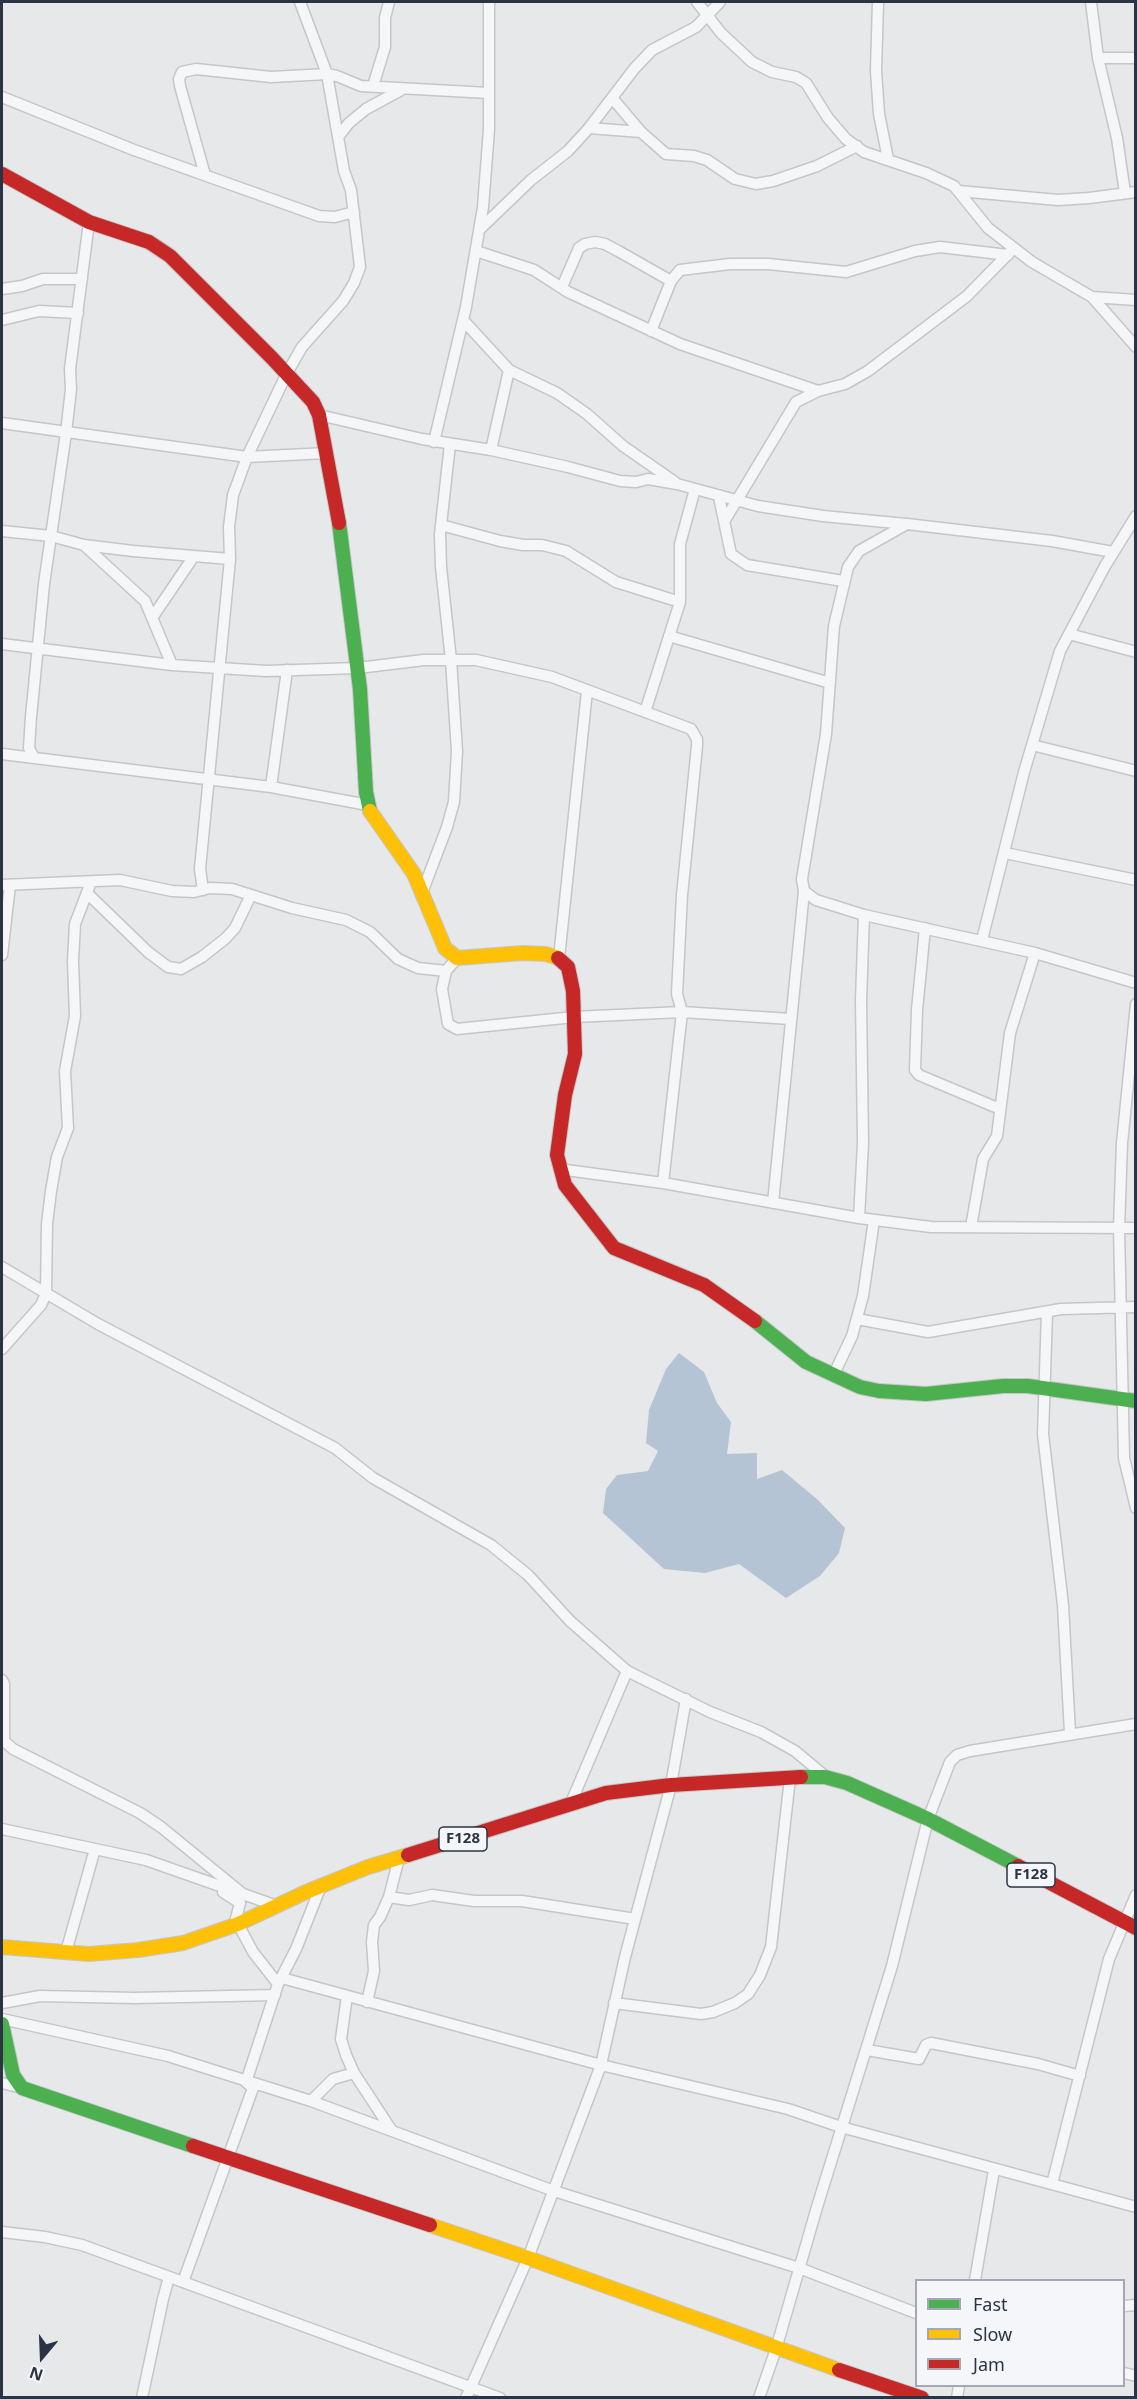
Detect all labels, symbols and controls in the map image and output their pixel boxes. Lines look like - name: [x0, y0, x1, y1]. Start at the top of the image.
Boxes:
- road number: F128: [439, 1827, 487, 1851]
- road number: F128: [1007, 1863, 1055, 1887]
- legend: [915, 2279, 1125, 2387]
- text: Fast: [973, 2292, 1008, 2316]
- text: Slow: [973, 2322, 1012, 2346]
- north arrow: [12, 2327, 72, 2387]
- text: Jam: [973, 2352, 1005, 2376]
- text: N: [26, 2362, 46, 2387]

